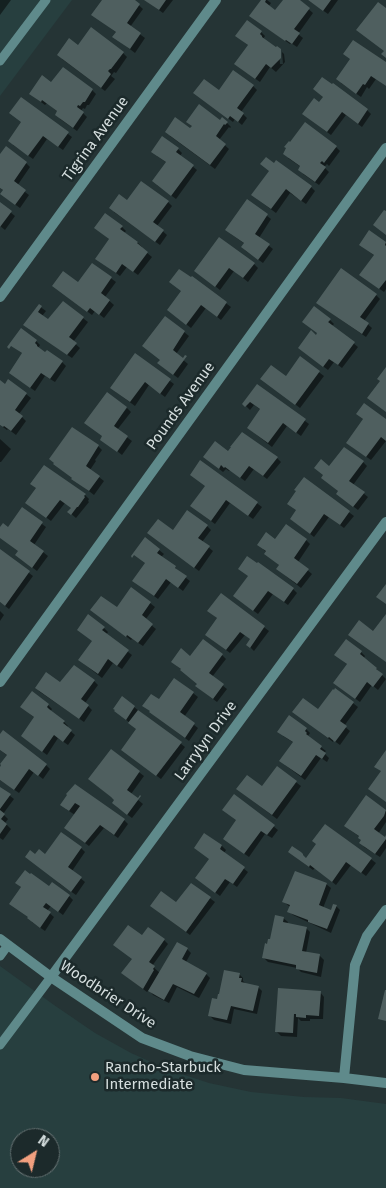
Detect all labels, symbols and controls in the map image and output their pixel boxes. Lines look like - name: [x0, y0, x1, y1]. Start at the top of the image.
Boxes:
- street label: Tigrina Avenue: [59, 93, 133, 185]
- street label: Pounds Avenue: [143, 359, 219, 453]
- street label: Larrylyn Drive: [171, 698, 241, 784]
- street label: Woodbrier Drive: [57, 957, 159, 1033]
- place label: Rancho-Starbuck Intermediate: [105, 1059, 221, 1094]
- marker: Rancho-Starbuck Intermediate: [89, 1071, 101, 1083]
- north arrow: [10, 1128, 60, 1178]
- text: N: [35, 1132, 52, 1151]

